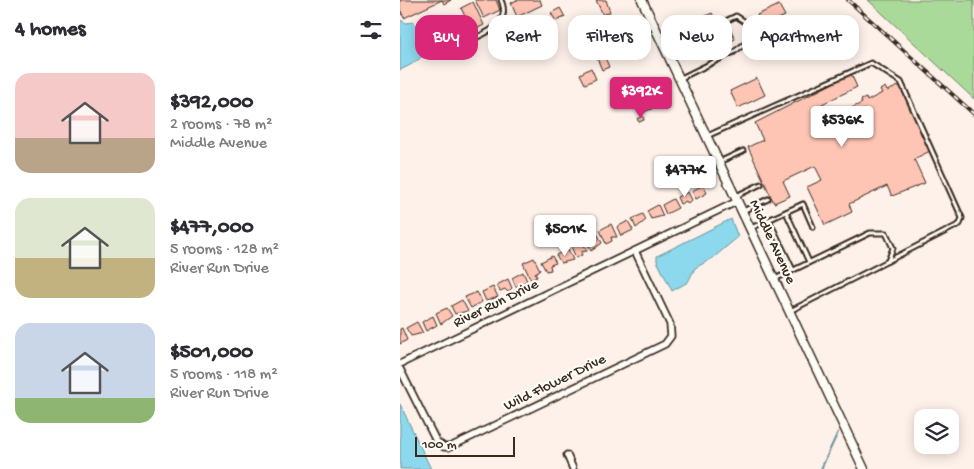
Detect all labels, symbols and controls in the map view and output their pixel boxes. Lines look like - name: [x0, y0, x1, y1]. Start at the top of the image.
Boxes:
- chip: Buy: [415, 15, 478, 60]
- chip: Rent: [488, 15, 558, 60]
- chip: Filters: [568, 15, 651, 60]
- chip: New: [661, 15, 732, 60]
- chip: Apartment: [742, 15, 859, 60]
- icon: filters: [357, 16, 385, 44]
- text: 4 homes: [15, 18, 86, 43]
- pin: $392K: [606, 76, 676, 119]
- text: $392K: [621, 83, 661, 102]
- text: $392,000: [170, 91, 254, 116]
- icon: home: [55, 93, 115, 153]
- pin: $536K: [807, 106, 877, 148]
- text: $536K: [822, 112, 862, 131]
- text: 2 rooms · 78 m²: [170, 116, 272, 135]
- text: Middle Avenue: [170, 135, 267, 154]
- pin: $477K: [650, 156, 720, 198]
- text: $477K: [665, 162, 705, 181]
- street label: Middle Avenue: [745, 197, 799, 287]
- pin: $501K: [530, 214, 600, 257]
- text: $477,000: [170, 216, 254, 241]
- icon: home: [55, 218, 115, 278]
- text: $501K: [545, 221, 585, 240]
- text: 5 rooms · 128 m²: [170, 241, 279, 260]
- text: River Run Drive: [170, 260, 269, 279]
- street label: River Run Drive: [450, 276, 542, 332]
- text: $501,000: [170, 341, 253, 366]
- icon: home: [55, 343, 115, 403]
- street label: Wild Flower Drive: [501, 350, 609, 415]
- text: 5 rooms · 118 m²: [170, 366, 278, 385]
- text: River Run Drive: [170, 385, 269, 404]
- map controls: [914, 409, 959, 454]
- button: layers: [914, 409, 959, 454]
- scale bar: [415, 434, 515, 457]
- text: 100 m: [422, 437, 457, 454]

